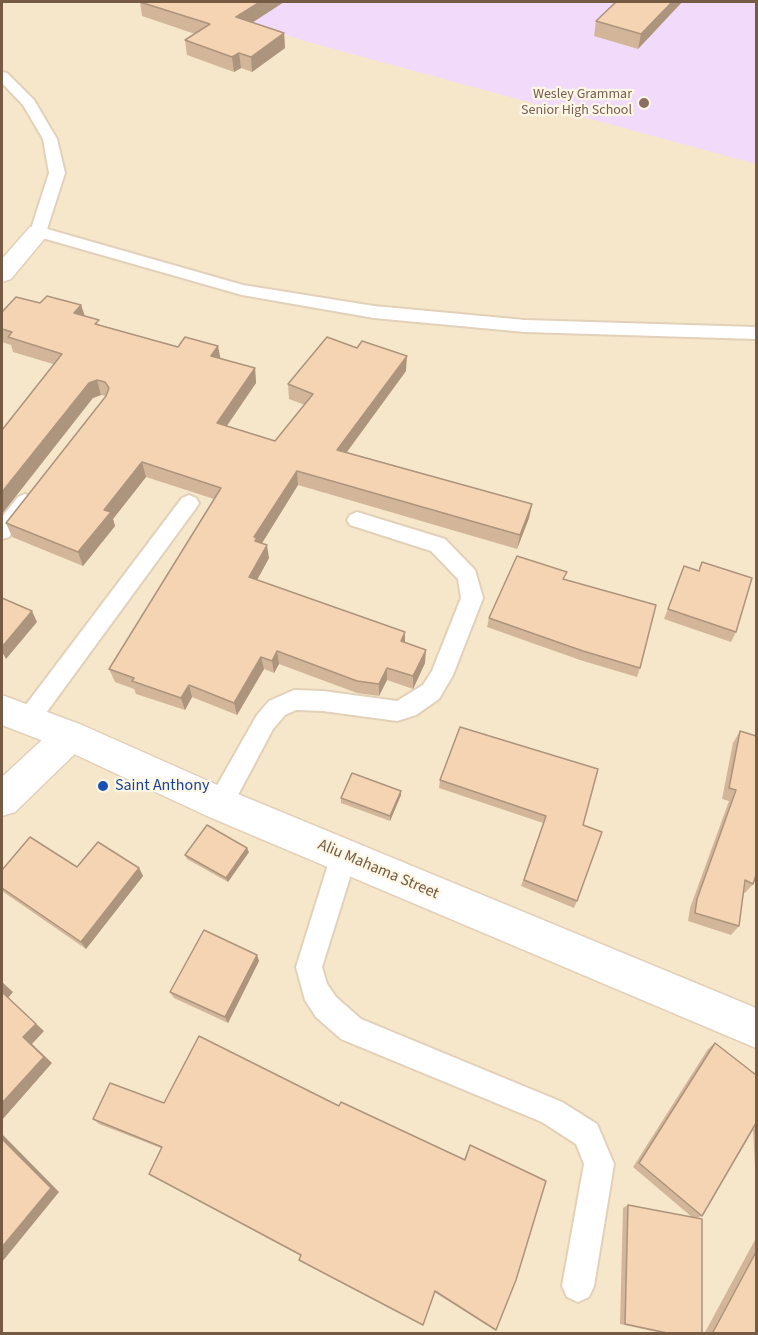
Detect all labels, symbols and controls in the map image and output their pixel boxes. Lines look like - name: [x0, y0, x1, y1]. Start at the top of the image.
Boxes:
- place label: Wesley Grammar Senior High School: [521, 87, 632, 120]
- marker: Wesley Grammar Senior High School: [637, 96, 651, 110]
- place label: Saint Anthony: [115, 776, 209, 796]
- marker: Saint Anthony: [96, 779, 110, 793]
- street label: Aliu Mahama Street: [315, 836, 441, 904]

